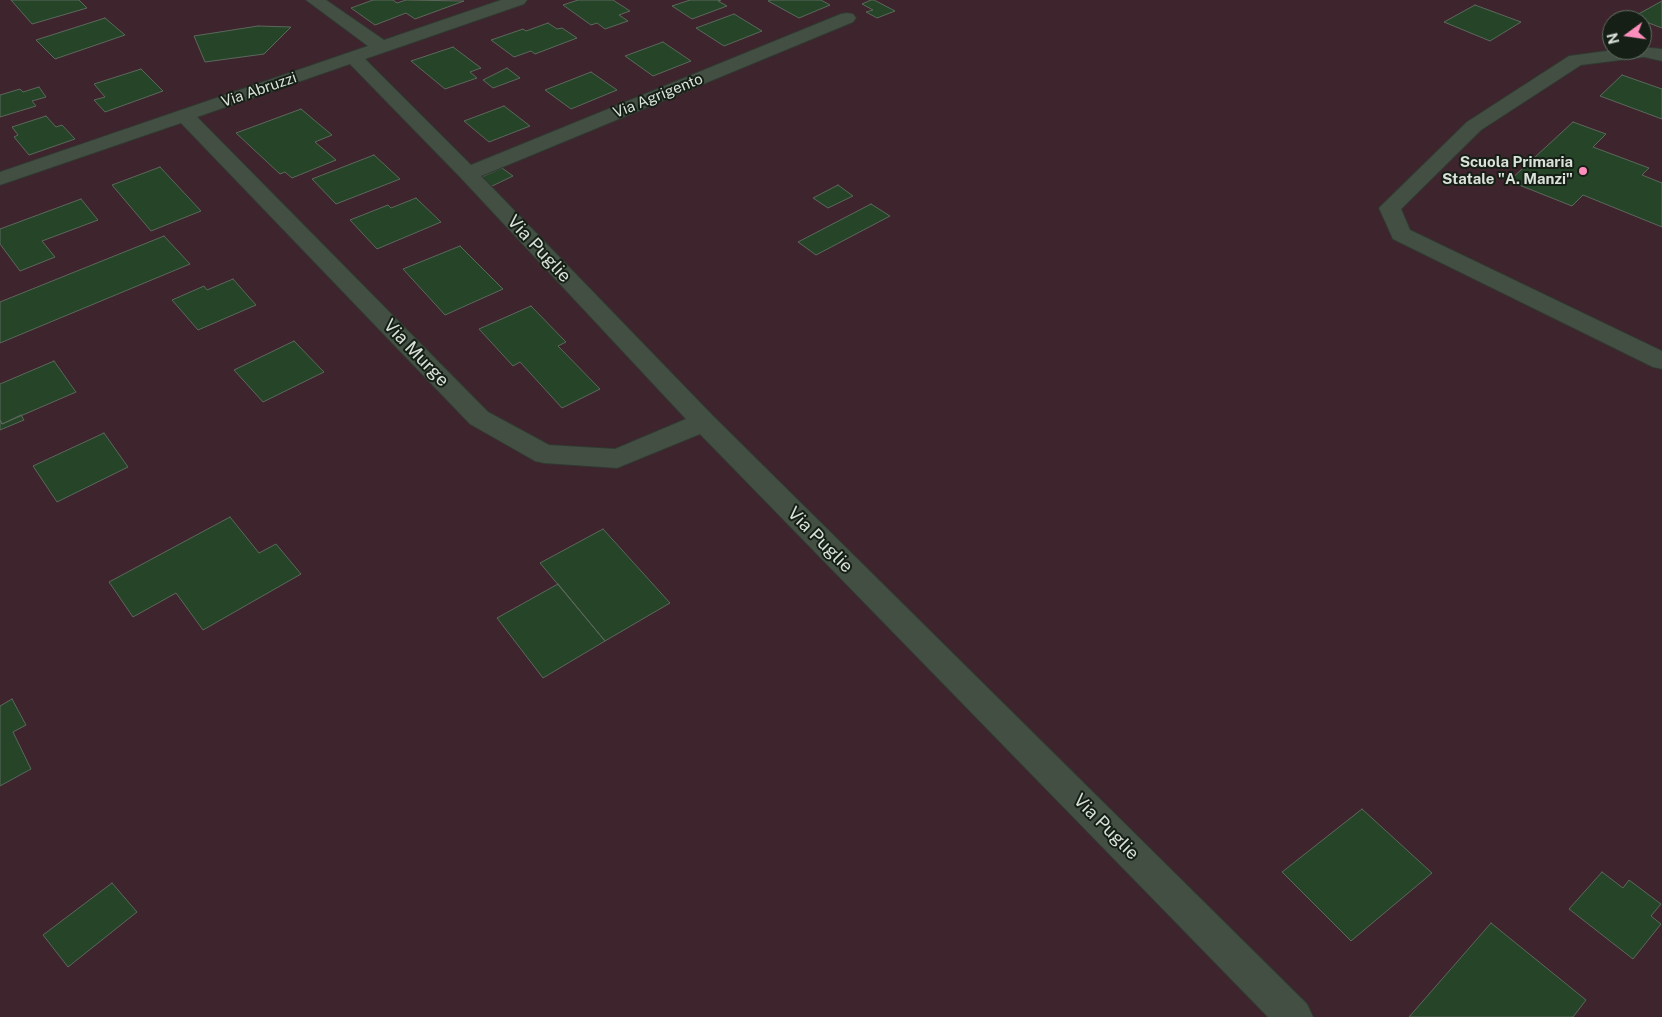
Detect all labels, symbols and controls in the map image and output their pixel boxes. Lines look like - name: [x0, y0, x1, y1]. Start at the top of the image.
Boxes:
- north arrow: [1602, 10, 1652, 60]
- text: N: [1604, 31, 1623, 46]
- street label: Via Abruzzi: [219, 69, 299, 111]
- street label: Via Agrigento: [611, 70, 705, 122]
- place label: Scuola Primaria Statale "A. Manzi": [1442, 153, 1573, 188]
- marker: Scuola Primaria Statale "A. Manzi": [1577, 165, 1589, 177]
- street label: Via Puglie: [502, 211, 576, 287]
- street label: Via Murge: [379, 315, 453, 391]
- street label: Via Puglie: [783, 503, 857, 577]
- street label: Via Puglie: [1069, 790, 1143, 864]

